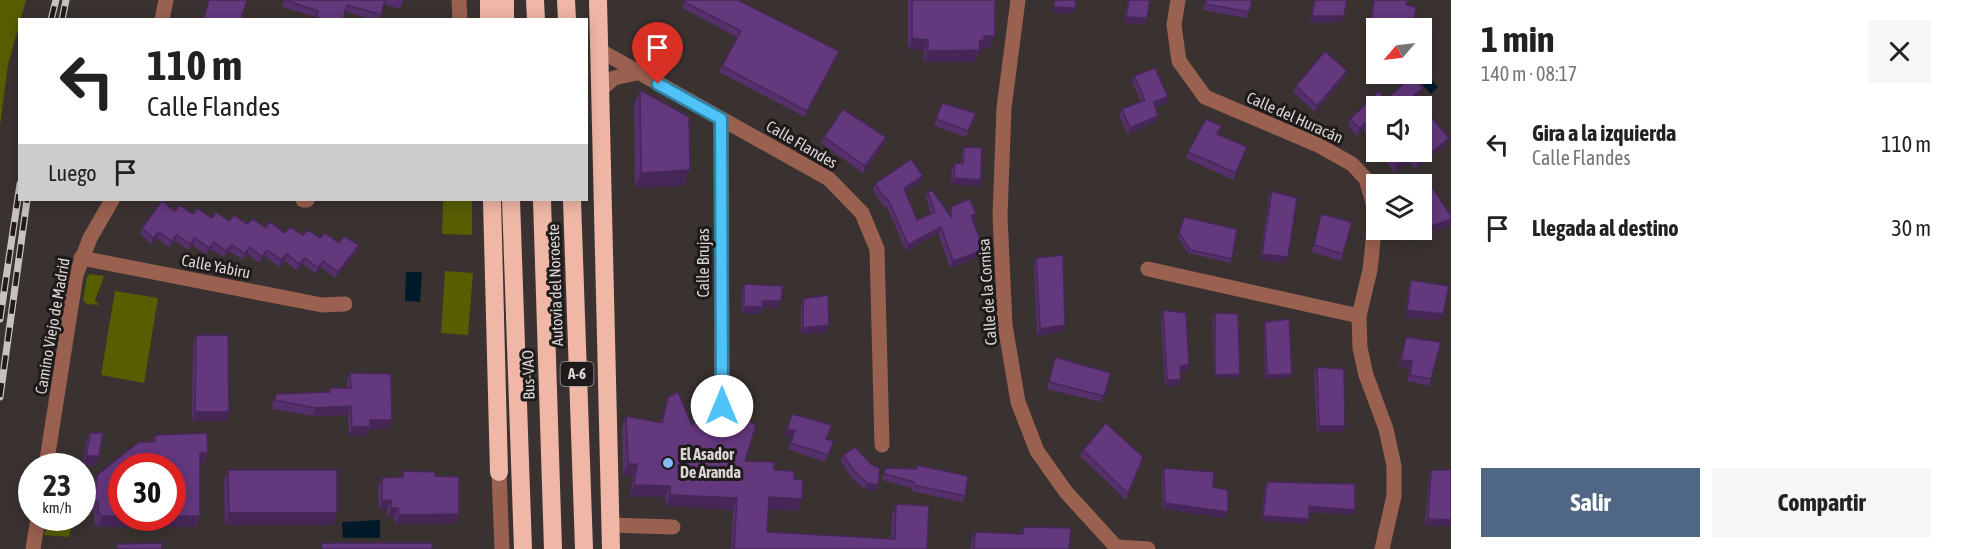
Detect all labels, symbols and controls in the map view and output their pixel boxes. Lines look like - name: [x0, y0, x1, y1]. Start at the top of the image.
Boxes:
- north arrow: [1366, 18, 1432, 84]
- map controls: [1366, 18, 1432, 240]
- text: 1 min: [1481, 18, 1555, 60]
- button: close: [1868, 20, 1931, 83]
- pin: [632, 22, 683, 84]
- icon: arrive: [641, 31, 674, 64]
- text: 110 m: [147, 41, 242, 89]
- icon: left: [48, 42, 126, 120]
- text: 140 m · 08:17: [1481, 62, 1577, 85]
- street label: Calle del Huracán: [1244, 88, 1346, 146]
- text: Calle Flandes: [147, 91, 280, 122]
- button: sound: [1366, 96, 1432, 162]
- street label: Calle Flandes: [763, 117, 841, 172]
- text: Gira a la izquierda: [1532, 120, 1676, 146]
- icon: left: [1481, 128, 1514, 161]
- text: 110 m: [1881, 131, 1931, 157]
- text: Calle Flandes: [1532, 146, 1631, 169]
- icon: arrive: [109, 156, 142, 189]
- text: Luego: [48, 160, 97, 186]
- button: layers: [1366, 174, 1432, 240]
- icon: arrive: [1481, 212, 1514, 245]
- text: Llegada al destino: [1532, 215, 1679, 241]
- text: 30 m: [1891, 215, 1931, 241]
- street label: Autovía del Noroeste: [544, 224, 566, 346]
- street label: Calle Brujas: [694, 228, 713, 298]
- street label: Calle de la Cornisa: [974, 238, 1000, 346]
- street label: Calle Yabiru: [180, 251, 252, 281]
- street label: Camino Viejo de Madrid: [31, 256, 74, 396]
- street label: Bus-VAO: [518, 350, 538, 400]
- road number: A-6: [560, 362, 594, 386]
- position arrow: [690, 374, 754, 438]
- place label: El Asador De Aranda: [680, 445, 741, 481]
- speed limit sign: 30: [108, 453, 186, 531]
- marker: El Asador De Aranda: [661, 456, 675, 470]
- text: 23: [43, 468, 71, 502]
- button: Salir: [1481, 468, 1700, 537]
- button: Compartir: [1712, 468, 1931, 537]
- text: km/h: [42, 499, 72, 516]

